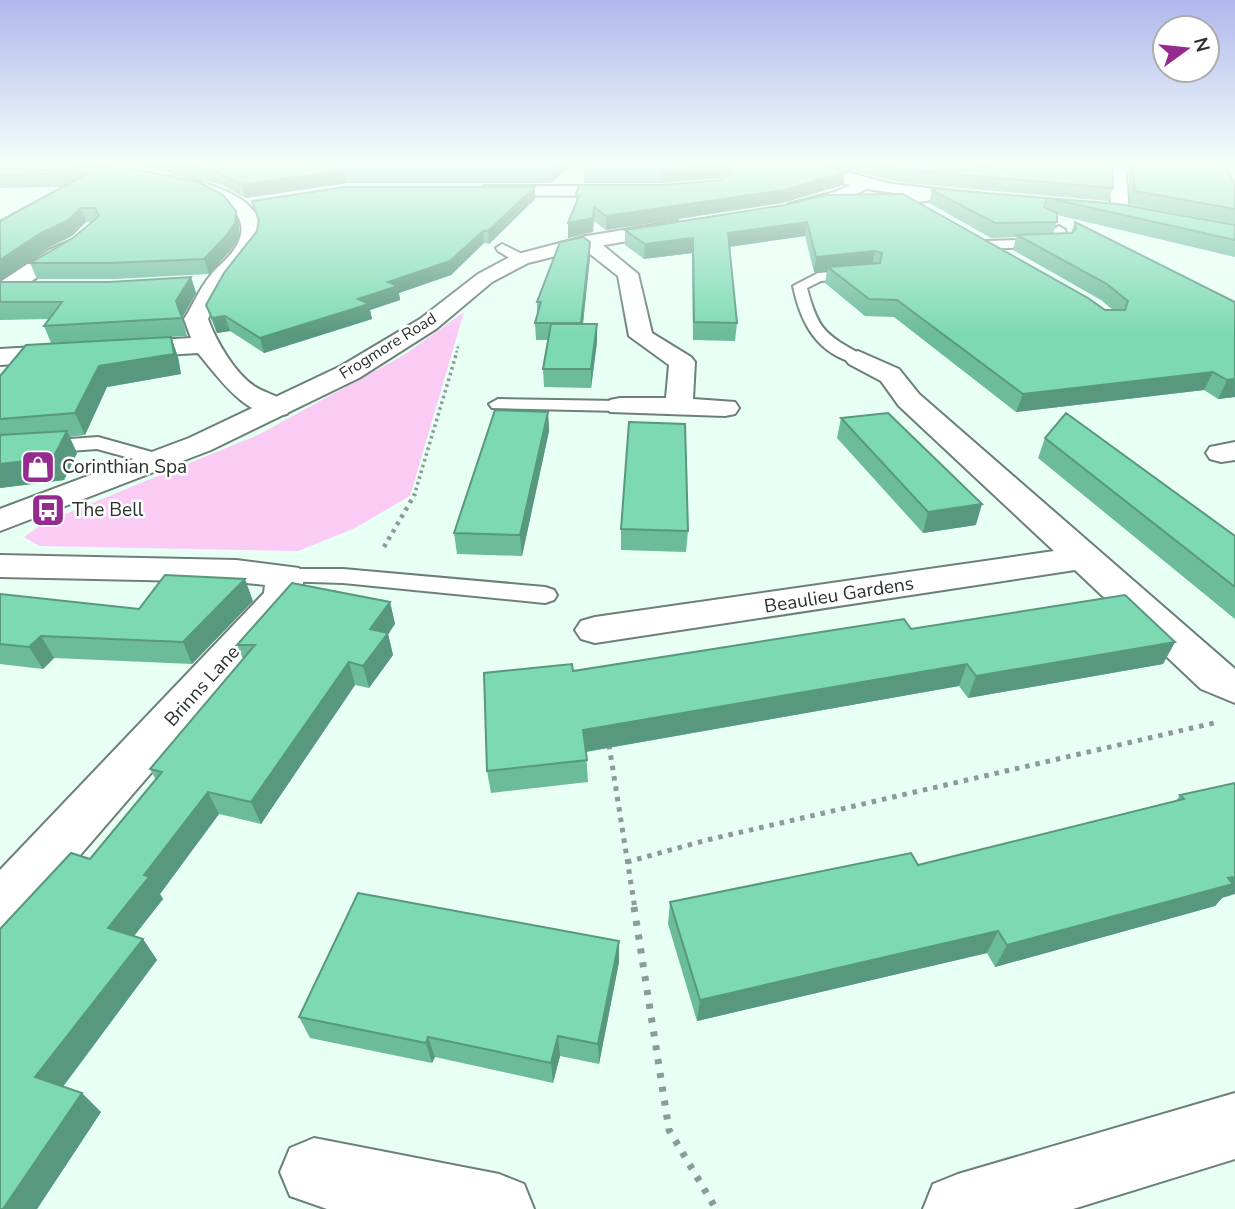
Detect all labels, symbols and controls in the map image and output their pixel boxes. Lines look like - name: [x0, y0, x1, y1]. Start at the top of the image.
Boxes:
- north arrow: [1151, 14, 1221, 84]
- text: N: [1187, 35, 1216, 55]
- street label: Frogmore Road: [335, 307, 441, 385]
- shop icon: Corinthian Spa: [19, 448, 57, 486]
- place label: Corinthian Spa: [62, 454, 187, 480]
- bus stop icon: The Bell: [29, 491, 67, 529]
- place label: The Bell: [72, 497, 144, 523]
- street label: Beaulieu Gardens: [762, 570, 916, 620]
- street label: Brinns Lane: [159, 640, 245, 732]

